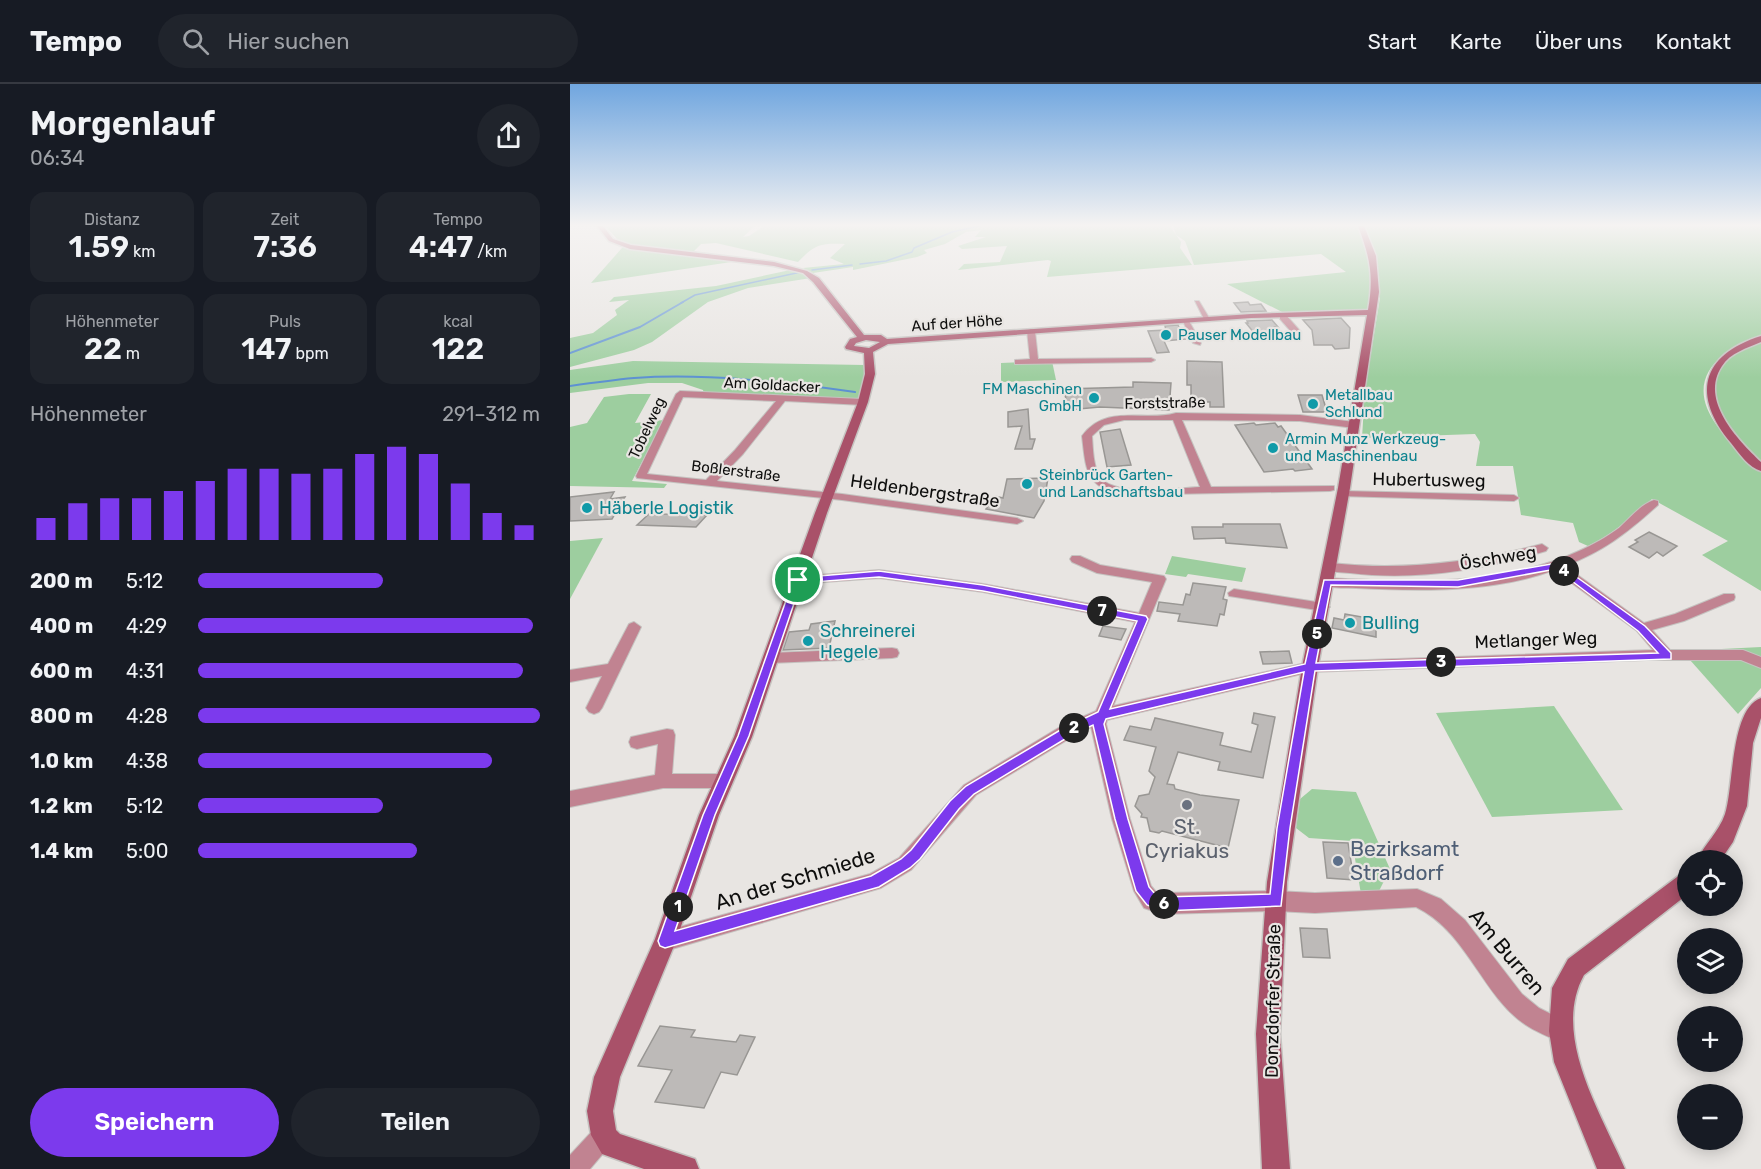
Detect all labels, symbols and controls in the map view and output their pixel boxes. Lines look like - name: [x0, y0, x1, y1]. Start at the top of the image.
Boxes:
- search box: [158, 14, 578, 68]
- text: Tempo: [30, 25, 122, 58]
- icon: search: [179, 25, 212, 58]
- text: Hier suchen: [227, 28, 350, 55]
- text: Start: [1368, 29, 1417, 54]
- text: Karte: [1450, 29, 1502, 54]
- text: Über uns: [1535, 29, 1623, 54]
- text: Kontakt: [1656, 29, 1731, 54]
- text: Morgenlauf: [30, 104, 215, 143]
- button: share: [477, 104, 540, 167]
- text: 06:34: [30, 146, 84, 170]
- text: Distanz: [84, 210, 140, 229]
- text: Zeit: [271, 210, 299, 229]
- text: Tempo: [433, 210, 483, 229]
- text: 1.59: [69, 229, 129, 265]
- text: 7:36: [253, 229, 317, 265]
- text: 4:47: [409, 229, 473, 265]
- text: km: [129, 242, 155, 261]
- text: /km: [473, 242, 507, 261]
- street label: Auf der Höhe: [911, 311, 1003, 335]
- text: Höhenmeter: [65, 312, 159, 331]
- text: Puls: [269, 312, 301, 331]
- text: kcal: [443, 312, 473, 331]
- place label: Pauser Modellbau: [1178, 326, 1301, 344]
- marker: Pauser Modellbau: [1159, 328, 1173, 342]
- text: 22: [84, 331, 122, 367]
- text: 147: [241, 331, 292, 367]
- text: 122: [432, 331, 484, 367]
- text: m: [122, 344, 140, 363]
- text: bpm: [292, 344, 329, 363]
- street label: Am Goldacker: [723, 373, 821, 397]
- place label: FM Maschinen GmbH: [982, 380, 1082, 415]
- place label: Metallbau Schlund: [1325, 386, 1393, 421]
- marker: FM Maschinen GmbH: [1087, 391, 1101, 405]
- street label: Forststraße: [1124, 393, 1206, 413]
- street label: Tobelweg: [625, 394, 669, 462]
- marker: Metallbau Schlund: [1306, 397, 1320, 411]
- text: Höhenmeter: [30, 402, 147, 426]
- text: 291–312 m: [442, 402, 540, 426]
- place label: Armin Munz Werkzeug- und Maschinenbau: [1285, 430, 1446, 465]
- marker: Armin Munz Werkzeug- und Maschinenbau: [1266, 441, 1280, 455]
- street label: Boßlerstraße: [690, 457, 782, 485]
- place label: Steinbrück Garten- und Landschaftsbau: [1039, 466, 1183, 501]
- street label: Hubertusweg: [1372, 468, 1486, 492]
- street label: Heldenbergstraße: [849, 470, 1001, 512]
- marker: Steinbrück Garten- und Landschaftsbau: [1020, 477, 1034, 491]
- place label: Häberle Logistik: [599, 497, 734, 519]
- marker: Häberle Logistik: [580, 501, 594, 515]
- street label: Öschweg: [1458, 541, 1538, 575]
- pin: [772, 554, 823, 605]
- pin: 4: [1549, 556, 1579, 586]
- text: 4: [1559, 561, 1569, 580]
- icon: arrive: [781, 563, 814, 596]
- text: 200 m: [30, 569, 93, 593]
- text: 5:12: [126, 569, 163, 593]
- pin: 7: [1087, 596, 1117, 626]
- text: 7: [1097, 601, 1107, 620]
- place label: Bulling: [1362, 612, 1420, 634]
- text: 400 m: [30, 614, 93, 638]
- text: 4:29: [126, 614, 167, 638]
- marker: Bulling: [1343, 616, 1357, 630]
- pin: 5: [1302, 619, 1332, 649]
- place label: Schreinerei Hegele: [820, 620, 915, 663]
- text: 5: [1312, 624, 1322, 643]
- street label: Metlanger Weg: [1474, 627, 1598, 653]
- marker: Schreinerei Hegele: [801, 634, 815, 648]
- pin: 3: [1426, 647, 1456, 677]
- text: 3: [1436, 652, 1446, 671]
- text: 600 m: [30, 659, 93, 683]
- text: 4:31: [126, 659, 164, 683]
- text: 800 m: [30, 704, 93, 728]
- text: 4:28: [126, 704, 168, 728]
- pin: 2: [1059, 713, 1089, 743]
- text: 2: [1069, 718, 1079, 737]
- text: 1.0 km: [30, 749, 93, 773]
- text: 4:38: [126, 749, 168, 773]
- text: 1.2 km: [30, 794, 93, 818]
- text: 5:12: [126, 794, 163, 818]
- marker: St. Cyriakus: [1180, 798, 1194, 812]
- place label: St. Cyriakus: [1145, 814, 1229, 863]
- place label: Bezirksamt Straßdorf: [1350, 836, 1459, 885]
- text: 1.4 km: [30, 839, 93, 863]
- text: 5:00: [126, 839, 168, 863]
- street label: An der Schmiede: [712, 842, 878, 915]
- map controls: [1677, 850, 1743, 1150]
- button: locate: [1677, 850, 1743, 916]
- marker: Bezirksamt Straßdorf: [1331, 854, 1345, 868]
- pin: 6: [1149, 889, 1179, 919]
- pin: 1: [663, 892, 693, 922]
- text: 6: [1159, 894, 1169, 913]
- text: 1: [674, 897, 682, 916]
- street label: Am Burren: [1464, 904, 1551, 1000]
- street label: Donzdorfer Straße: [1261, 924, 1285, 1078]
- button: layers: [1677, 928, 1743, 994]
- button: +: [1677, 1006, 1743, 1072]
- button: −: [1677, 1084, 1743, 1150]
- button: Speichern: [30, 1088, 279, 1157]
- button: Teilen: [291, 1088, 540, 1157]

